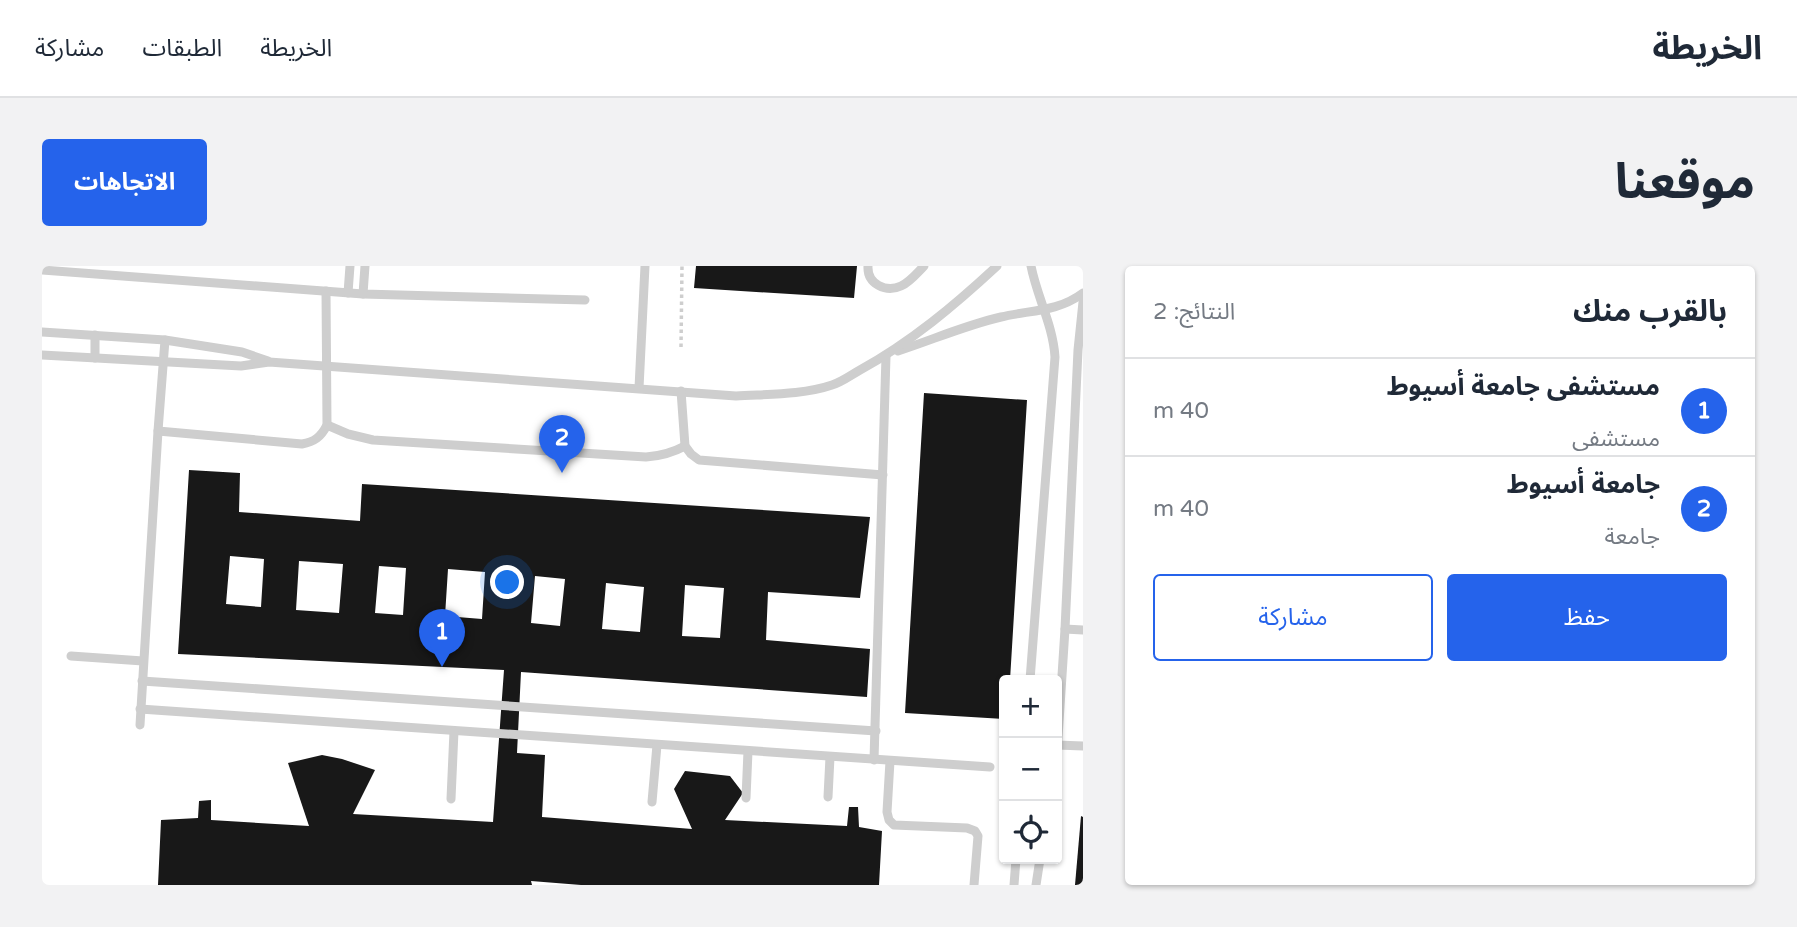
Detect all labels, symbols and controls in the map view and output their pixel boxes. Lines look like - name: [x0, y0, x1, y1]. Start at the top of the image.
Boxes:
- text: الخريطة: [1652, 29, 1762, 68]
- text: مشاركة: [35, 34, 104, 63]
- text: الطبقات: [142, 34, 222, 63]
- text: الخريطة: [260, 34, 332, 63]
- button: الاتجاهات: [42, 139, 207, 226]
- text: موقعنا: [1615, 153, 1755, 212]
- text: بالقرب منك: [1573, 293, 1727, 330]
- text: النتائج: 2: [1153, 298, 1235, 326]
- text: مستشفی جامعة أسيوط: [1387, 371, 1660, 402]
- text: 40 m: [1153, 397, 1209, 425]
- text: 1: [1697, 397, 1711, 425]
- pin: 2: [539, 415, 585, 473]
- text: مستشفى: [1572, 425, 1660, 453]
- text: جامعة أسيوط: [1507, 469, 1660, 500]
- text: 40 m: [1153, 495, 1209, 523]
- text: 2: [1697, 495, 1711, 523]
- text: جامعة: [1605, 523, 1660, 551]
- your location: [490, 565, 524, 599]
- button: مشاركة: [1153, 574, 1433, 661]
- button: حفظ: [1447, 574, 1727, 661]
- pin: 1: [419, 609, 465, 667]
- map controls: [999, 675, 1062, 864]
- button: +: [999, 675, 1062, 738]
- button: −: [999, 738, 1062, 801]
- button: locate: [999, 801, 1062, 864]

